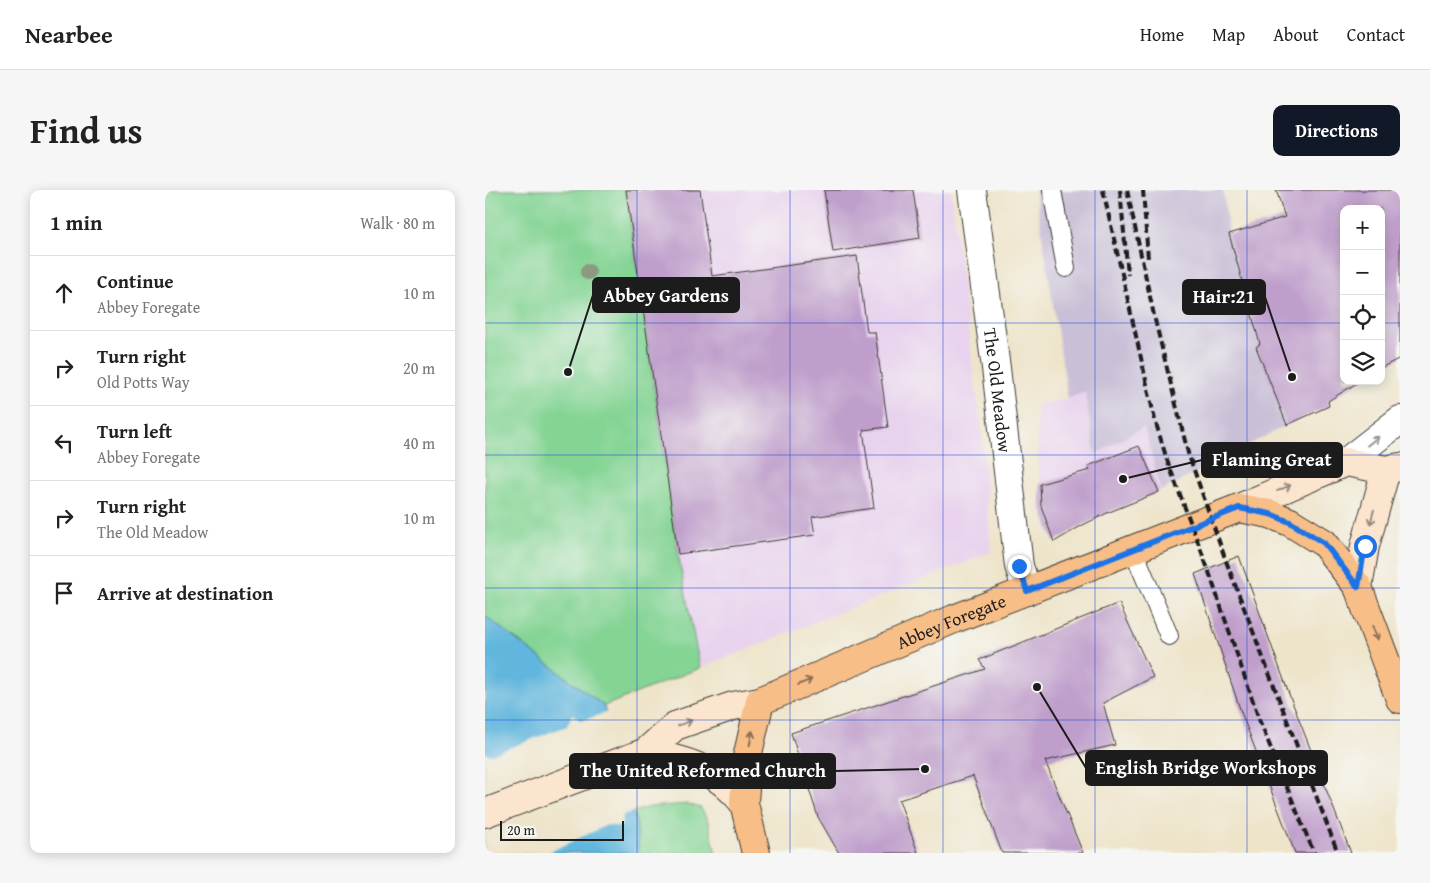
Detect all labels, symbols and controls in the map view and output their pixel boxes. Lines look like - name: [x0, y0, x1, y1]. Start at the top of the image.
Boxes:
- text: Nearbee: [25, 17, 113, 52]
- text: Home: [1140, 21, 1184, 48]
- text: Map: [1212, 21, 1245, 48]
- text: About: [1273, 21, 1319, 48]
- text: Contact: [1347, 21, 1405, 48]
- text: Find us: [30, 105, 143, 156]
- button: Directions: [1273, 105, 1400, 156]
- map controls: [1340, 205, 1385, 385]
- button: +: [1340, 205, 1385, 250]
- text: 1 min: [50, 207, 102, 238]
- text: Walk · 80 m: [360, 211, 435, 235]
- button: −: [1340, 250, 1385, 295]
- text: Continue: [97, 267, 174, 295]
- callout: Abbey Gardens: [593, 278, 739, 312]
- icon: ahead: [50, 279, 78, 307]
- callout: Hair:21: [1183, 280, 1265, 314]
- text: 10 m: [403, 281, 435, 305]
- text: Abbey Gardens: [603, 281, 729, 309]
- text: Hair:21: [1193, 282, 1255, 310]
- text: Abbey Foregate: [97, 295, 200, 319]
- button: locate: [1340, 295, 1385, 340]
- street label: The Old Meadow: [977, 326, 1019, 454]
- button: layers: [1340, 340, 1385, 385]
- text: Turn right: [97, 342, 186, 370]
- icon: right: [50, 354, 78, 382]
- text: 20 m: [403, 356, 435, 380]
- text: Old Potts Way: [97, 370, 190, 394]
- text: Turn left: [97, 417, 172, 445]
- icon: left: [50, 429, 78, 457]
- text: 40 m: [403, 431, 435, 455]
- one-way arrow: [1366, 436, 1379, 447]
- callout: Flaming Great: [1202, 443, 1342, 477]
- text: Abbey Foregate: [97, 445, 200, 469]
- text: Flaming Great: [1212, 445, 1332, 473]
- one-way arrow: [1276, 483, 1291, 493]
- text: Turn right: [97, 492, 186, 520]
- icon: right: [50, 504, 78, 532]
- text: 10 m: [403, 506, 435, 530]
- one-way arrow: [1367, 508, 1376, 524]
- text: The Old Meadow: [97, 520, 208, 544]
- route start: [1354, 535, 1377, 558]
- route end: [1008, 555, 1031, 578]
- icon: arrive: [50, 579, 78, 607]
- text: Arrive at destination: [97, 579, 273, 607]
- street label: Abbey Foregate: [892, 587, 1010, 655]
- one-way arrow: [1371, 624, 1380, 640]
- one-way arrow: [797, 676, 812, 686]
- one-way arrow: [677, 718, 692, 727]
- one-way arrow: [747, 730, 757, 746]
- callout: English Bridge Workshops: [1086, 751, 1327, 785]
- text: English Bridge Workshops: [1095, 753, 1317, 781]
- callout: The United Reformed Church: [570, 754, 835, 788]
- text: The United Reformed Church: [580, 756, 827, 784]
- scale bar: [500, 818, 624, 841]
- text: 20 m: [507, 820, 535, 840]

